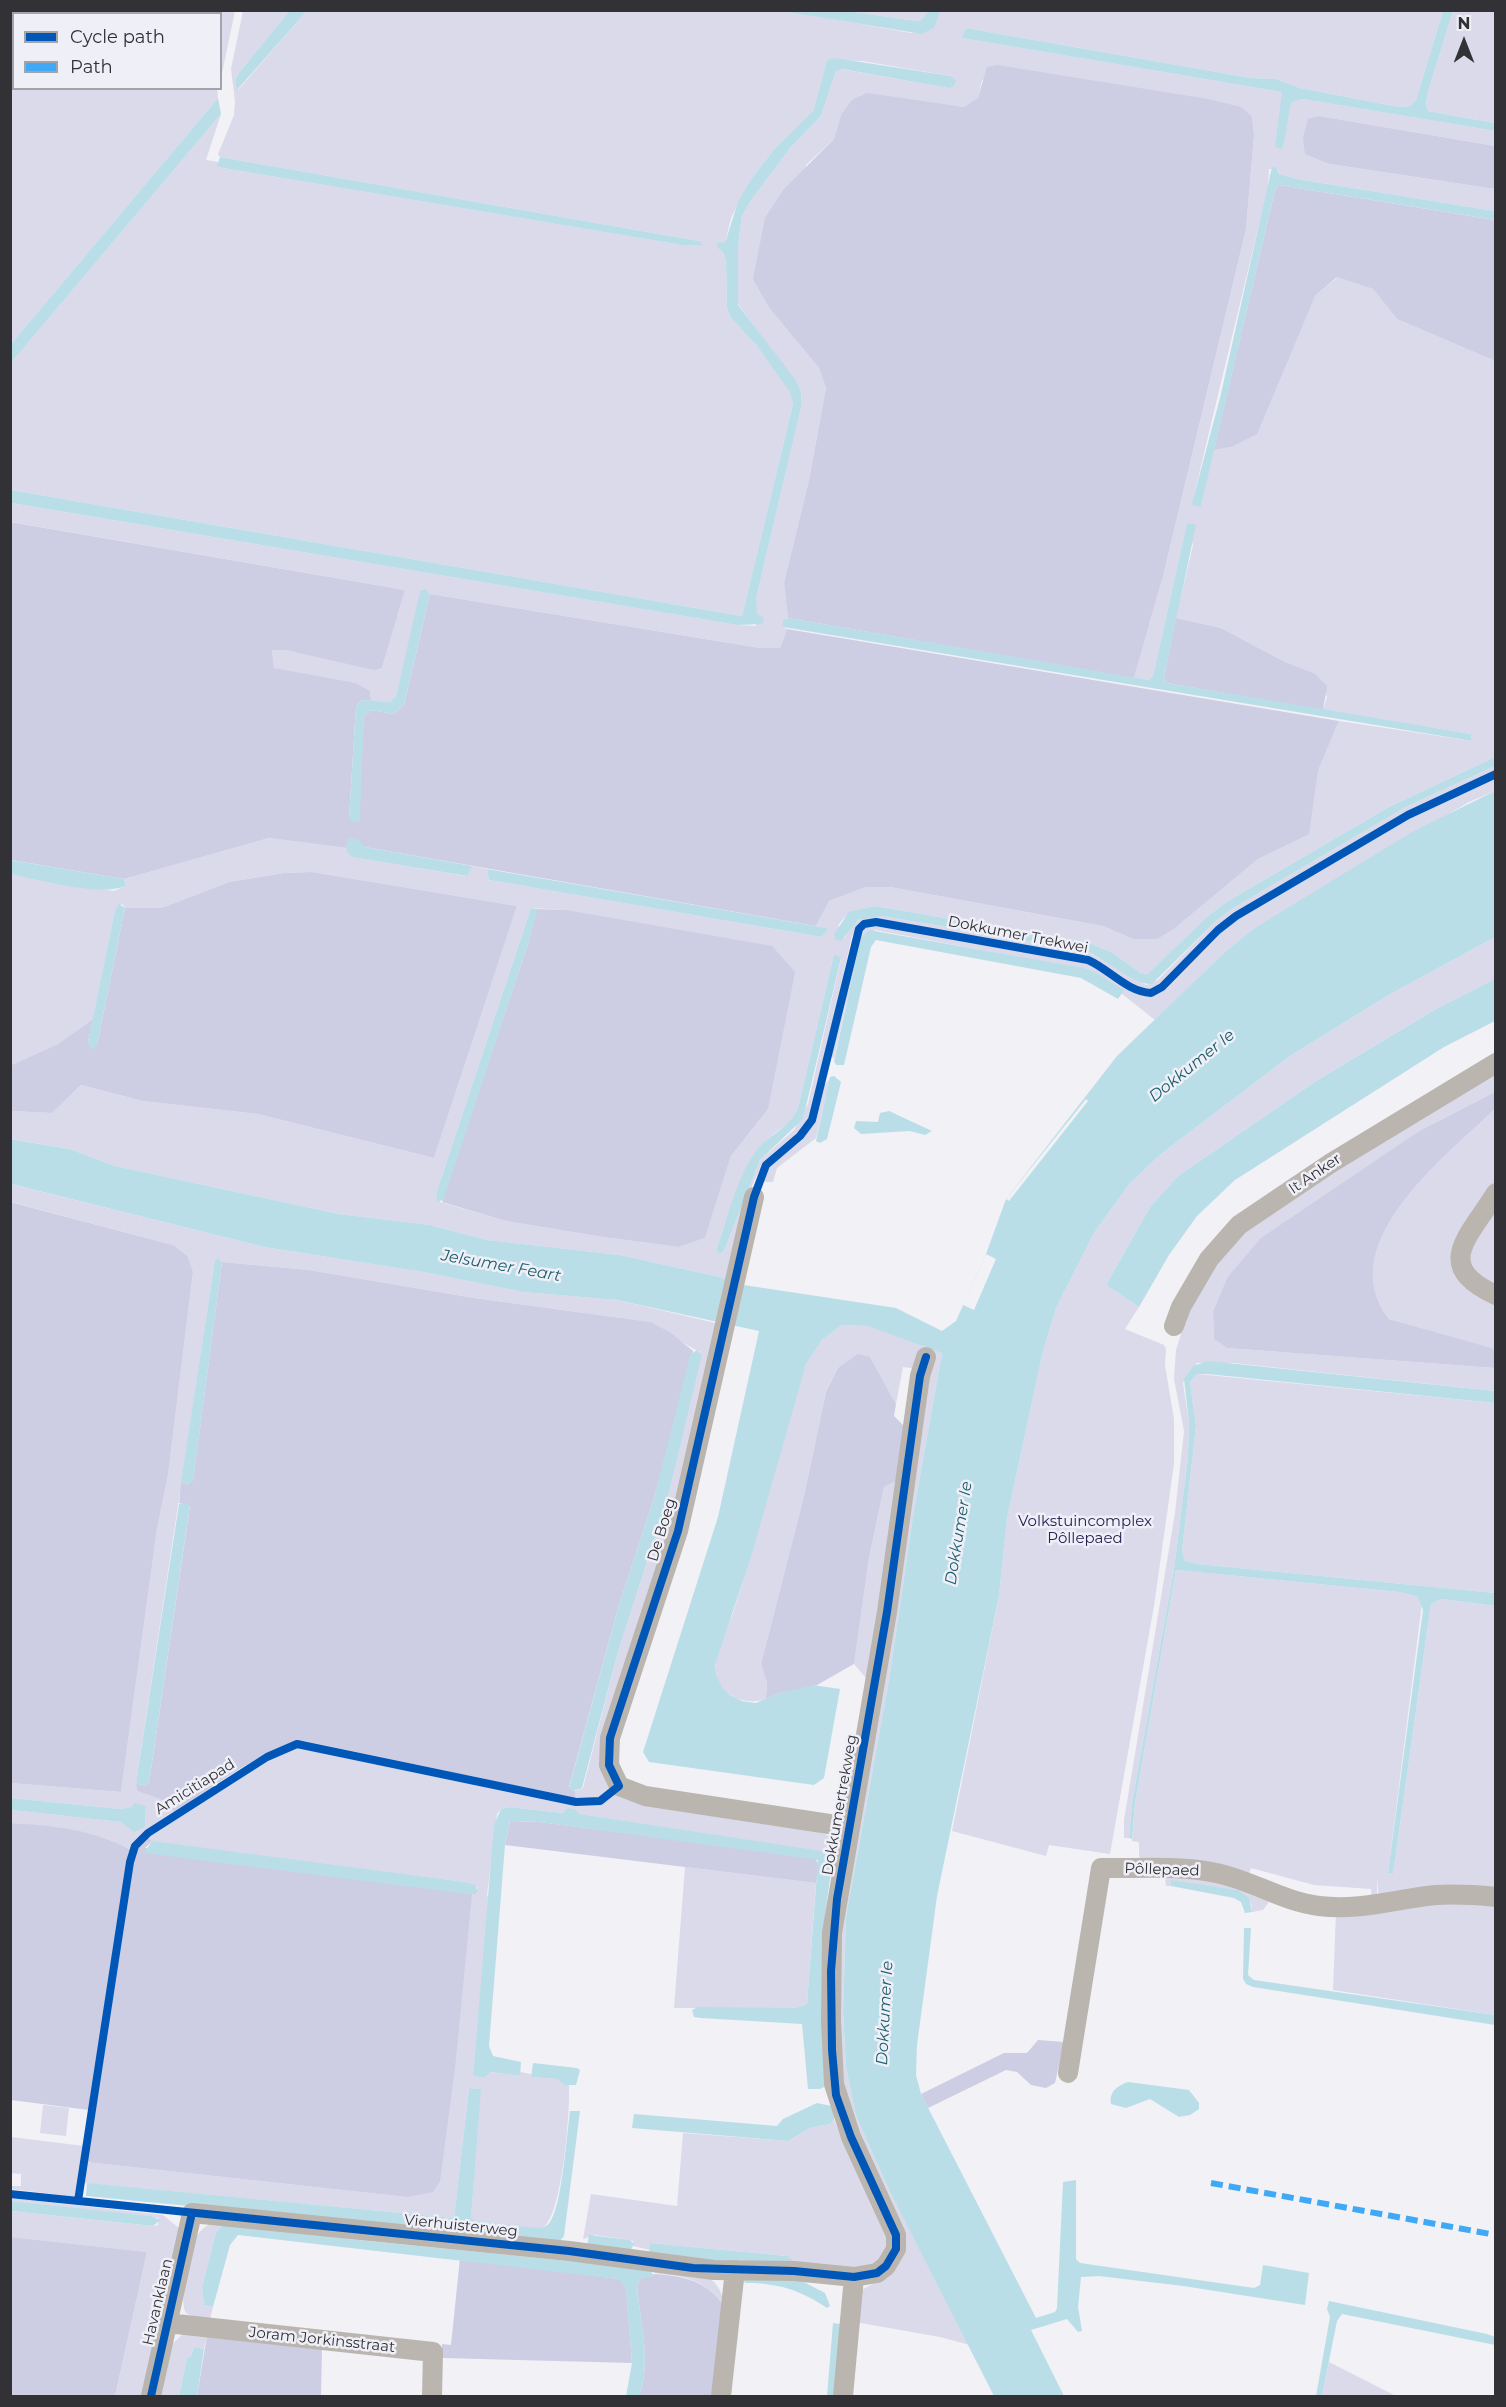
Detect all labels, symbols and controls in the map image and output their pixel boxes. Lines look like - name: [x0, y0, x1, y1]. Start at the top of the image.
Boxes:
- legend: [12, 12, 222, 90]
- north arrow: [1434, 12, 1494, 72]
- text: N: [1458, 14, 1470, 33]
- text: Cycle path: [70, 26, 165, 48]
- text: Path: [70, 56, 113, 78]
- street label: Dokkumer Trekwei: [946, 913, 1090, 957]
- water label: Dokkumer Ie: [1145, 1026, 1239, 1106]
- street label: It Anker: [1285, 1150, 1345, 1198]
- water label: Jelsumer Feart: [440, 1246, 562, 1286]
- water label: Dokkumer Ie: [941, 1480, 977, 1586]
- street label: De Boeg: [644, 1496, 680, 1564]
- park label: Volkstuincomplex Pôllepaed: [1018, 1513, 1152, 1548]
- street label: Dokkumertrekweg: [819, 1733, 861, 1877]
- street label: Amicitiapad: [152, 1755, 238, 1819]
- street label: Pôllepaed: [1124, 1860, 1200, 1880]
- water label: Dokkumer Ie: [873, 1960, 897, 2066]
- street label: Vierhuisterweg: [403, 2211, 519, 2241]
- street label: Havanklaan: [139, 2257, 177, 2347]
- street label: Joram Jorkinsstraat: [248, 2323, 396, 2357]

